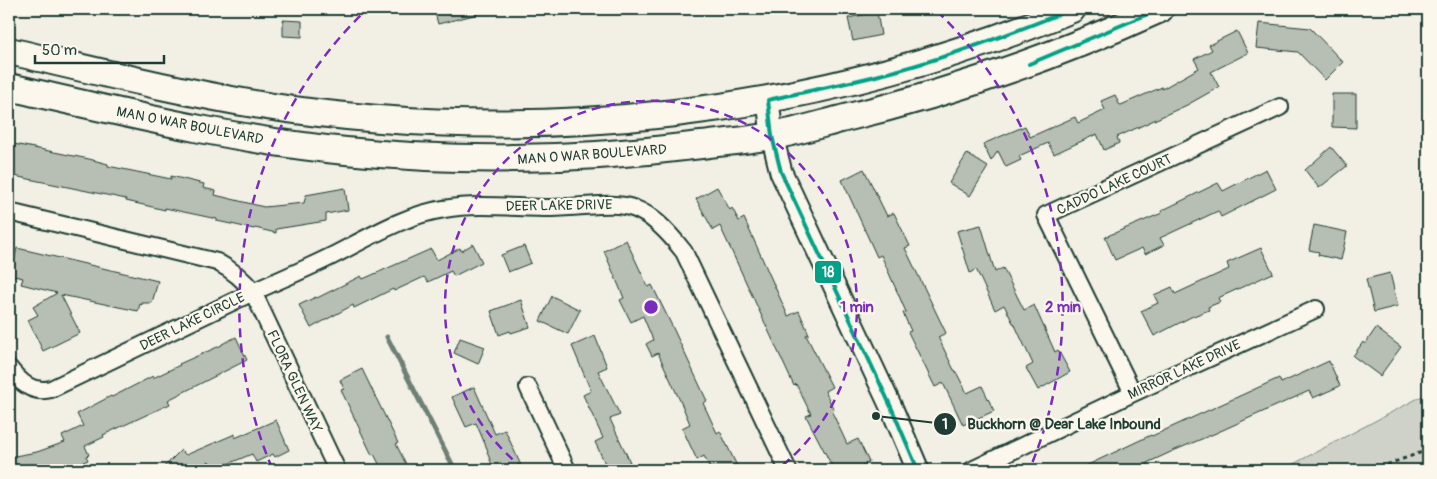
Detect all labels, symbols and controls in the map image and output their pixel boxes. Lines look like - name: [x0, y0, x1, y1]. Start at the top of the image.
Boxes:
- scale bar: [35, 32, 164, 64]
- text: 50 m: [42, 41, 77, 60]
- street label: MAN O WAR BOULEVARD: [115, 103, 265, 148]
- street label: MAN O WAR BOULEVARD: [517, 141, 667, 168]
- street label: CADDO LAKE COURT: [1054, 150, 1175, 219]
- street label: DEER LAKE DRIVE: [506, 196, 613, 215]
- line badge: 18: [814, 260, 842, 284]
- text: 18: [822, 264, 834, 281]
- street label: DEER LAKE CIRCLE: [137, 289, 248, 354]
- centre of rings: [642, 298, 660, 316]
- text: 1 min: [840, 298, 874, 317]
- text: 2 min: [1045, 298, 1081, 317]
- street label: FLORA GLEN WAY: [263, 327, 326, 435]
- street label: MIRROR LAKE DRIVE: [1125, 336, 1243, 403]
- callout: Buckhorn @ Dear Lake Inbound: [932, 409, 1171, 439]
- text: 1: [942, 415, 948, 434]
- text: Buckhorn @ Dear Lake Inbound: [967, 415, 1161, 434]

